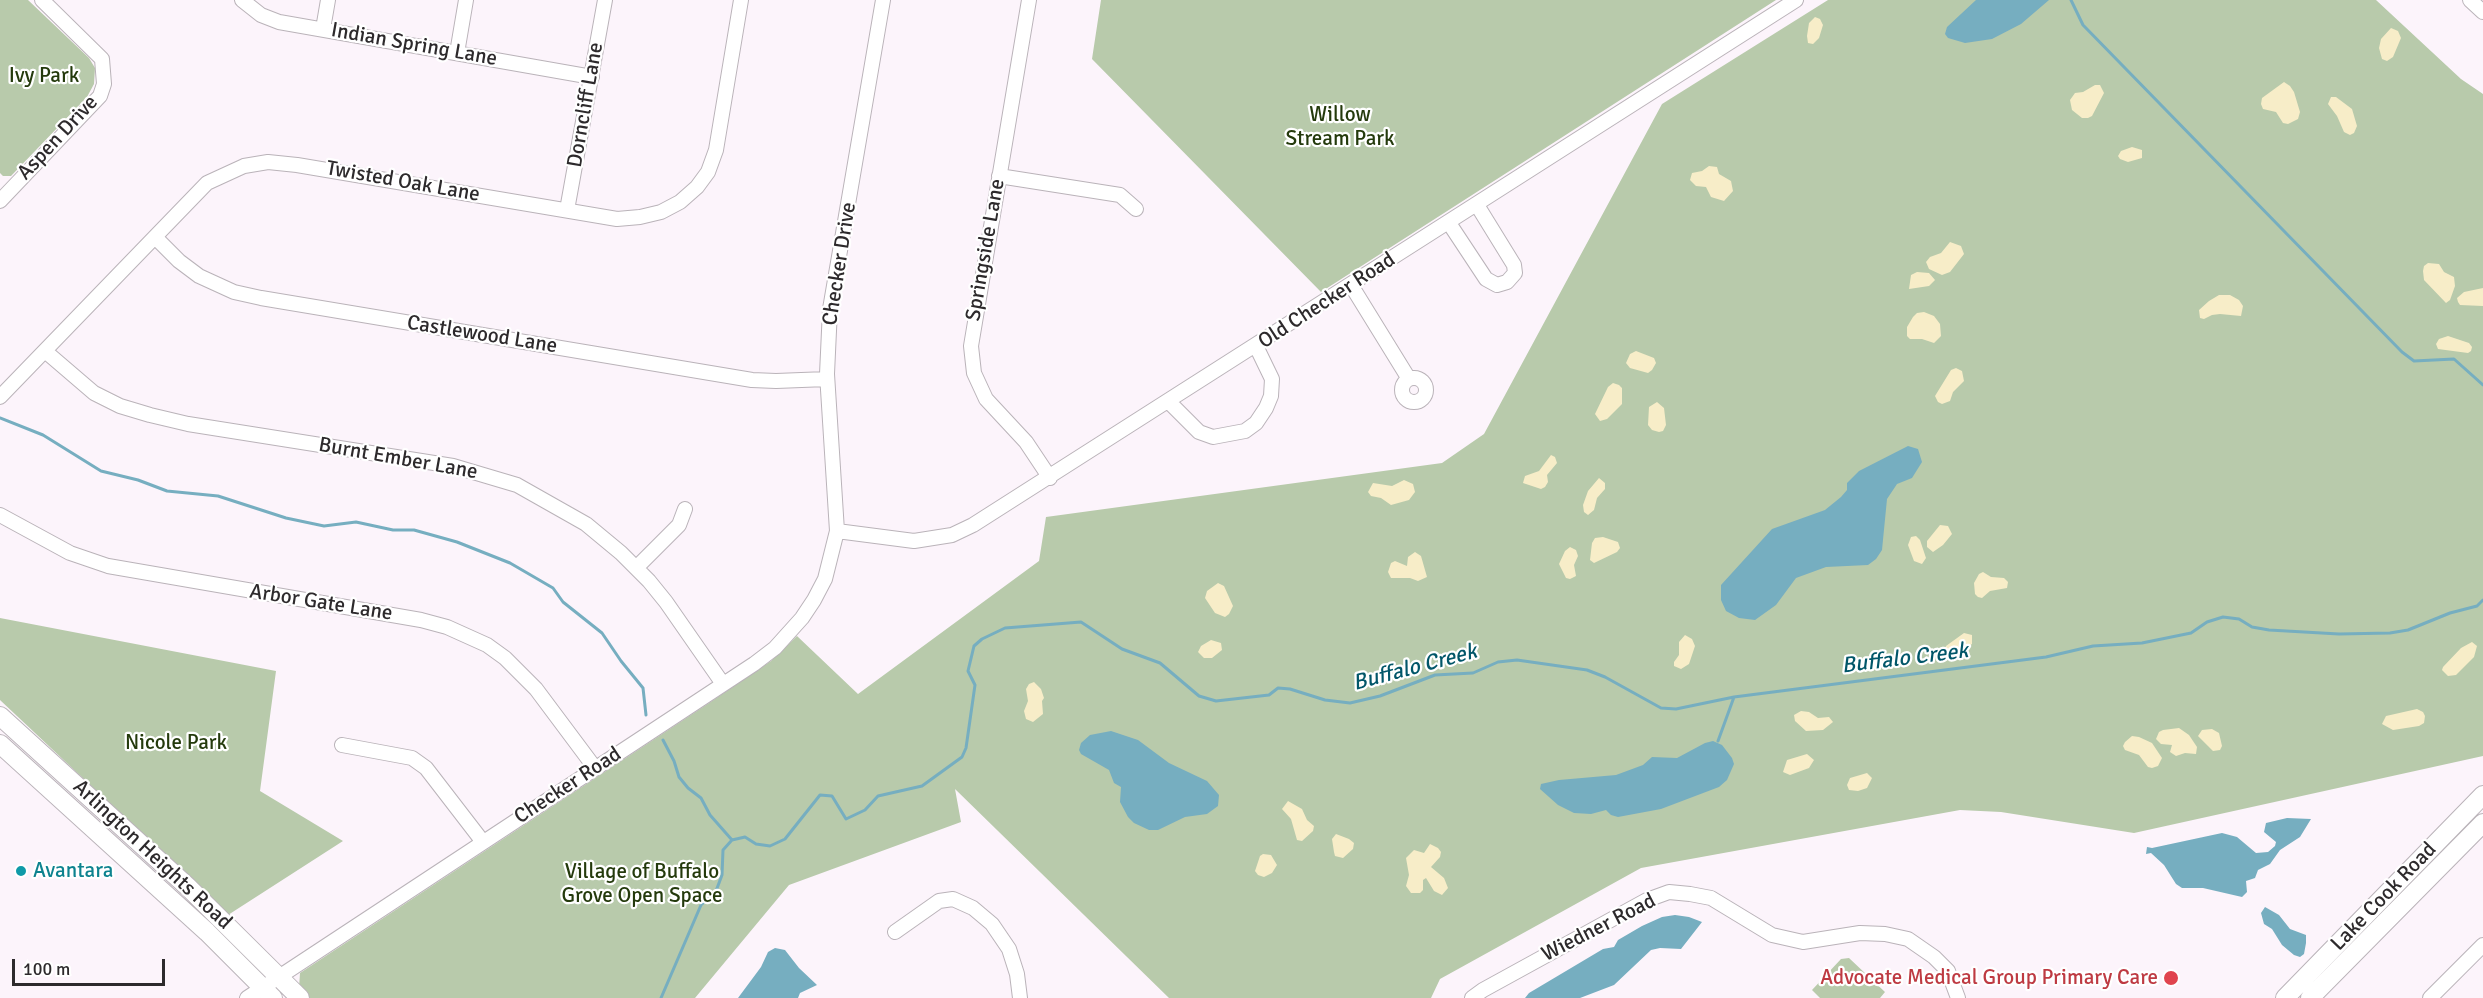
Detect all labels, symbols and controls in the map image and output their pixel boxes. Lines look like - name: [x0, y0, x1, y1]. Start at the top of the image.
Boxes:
- street label: Indian Spring Lane: [329, 18, 499, 72]
- street label: Dorncliff Lane: [563, 40, 609, 170]
- park label: Ivy Park: [9, 63, 79, 89]
- street label: Aspen Drive: [12, 90, 104, 186]
- park label: Willow Stream Park: [1285, 102, 1395, 152]
- street label: Twisted Oak Lane: [324, 156, 482, 208]
- street label: Springside Lane: [961, 177, 1011, 323]
- street label: Checker Drive: [818, 201, 862, 327]
- street label: Old Checker Road: [1254, 247, 1400, 355]
- street label: Castlewood Lane: [405, 311, 559, 359]
- street label: Burnt Ember Lane: [316, 433, 480, 485]
- street label: Arbor Gate Lane: [248, 579, 394, 627]
- water label: Buffalo Creek: [1840, 638, 1970, 680]
- water label: Buffalo Creek: [1350, 639, 1480, 697]
- park label: Nicole Park: [125, 730, 227, 756]
- street label: Checker Road: [510, 742, 626, 830]
- street label: Arlington Heights Road: [67, 775, 237, 935]
- street label: Lake Cook Road: [2326, 837, 2442, 957]
- place label: Avantara: [33, 858, 113, 884]
- park label: Village of Buffalo Grove Open Space: [561, 859, 723, 909]
- marker: Avantara: [14, 864, 28, 878]
- street label: Wiedner Road: [1538, 889, 1660, 967]
- scale bar: [15, 947, 168, 985]
- text: 100 m: [23, 958, 70, 980]
- place label: Advocate Medical Group Primary Care: [1820, 965, 2158, 991]
- marker: Advocate Medical Group Primary Care: [2162, 969, 2180, 987]

